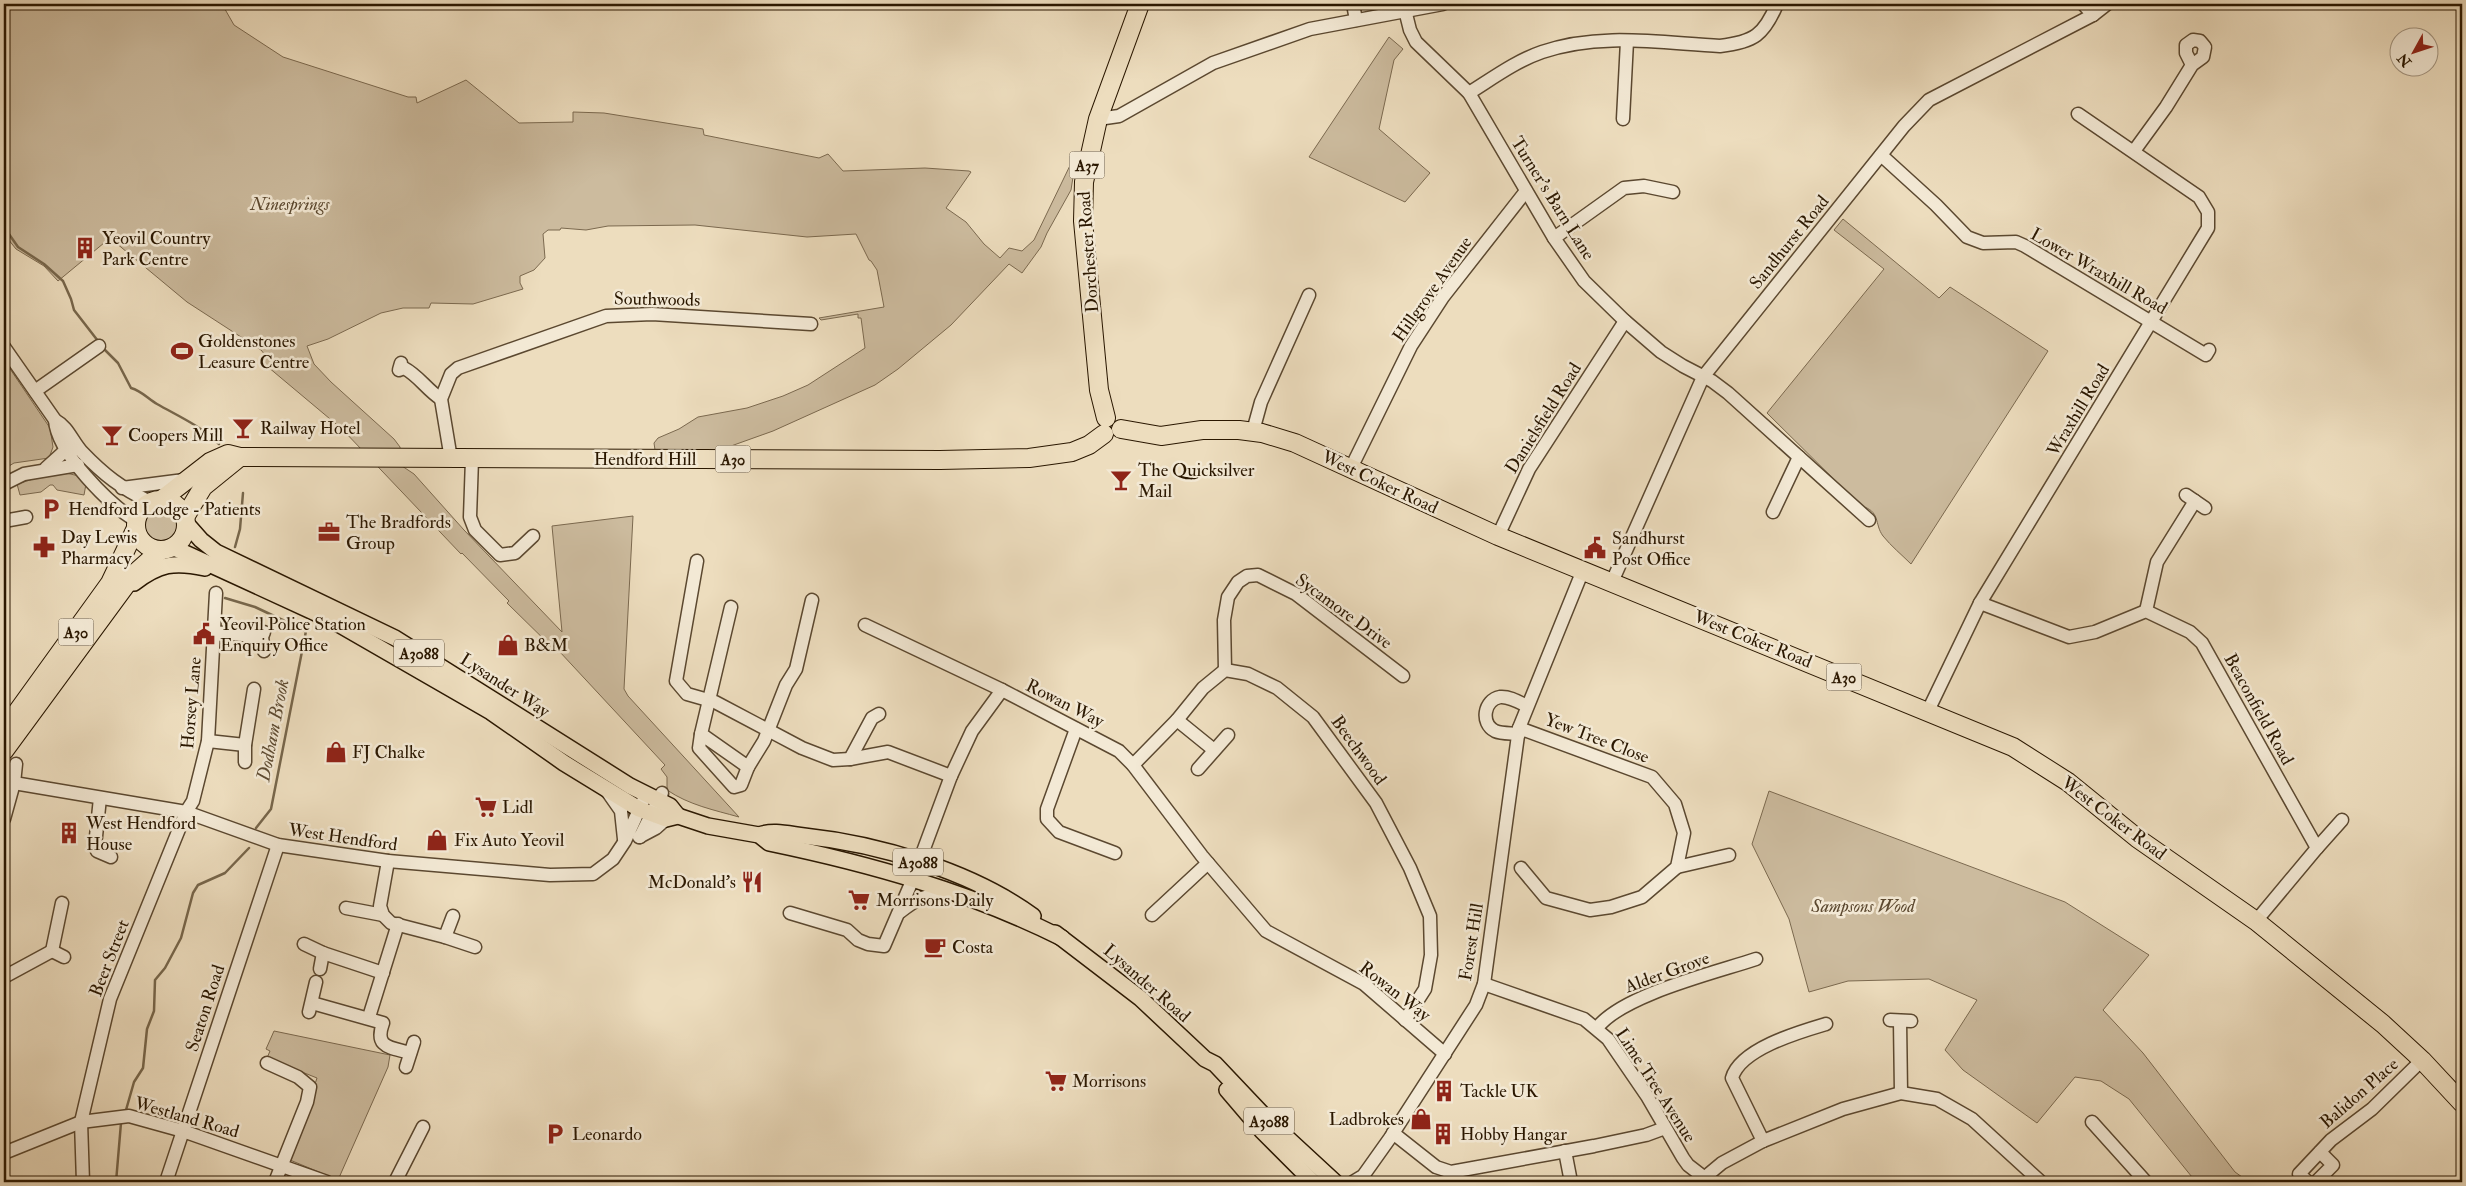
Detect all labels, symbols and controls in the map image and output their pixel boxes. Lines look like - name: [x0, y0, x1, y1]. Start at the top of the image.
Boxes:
- north arrow: [2388, 28, 2438, 78]
- text: N: [2394, 49, 2416, 71]
- street label: Turner's Barn Lane: [1505, 132, 1600, 265]
- road number: A37: [1070, 152, 1104, 178]
- street label: Dorchester Road: [1073, 190, 1104, 314]
- street label: Sandhurst Road: [1745, 191, 1834, 294]
- park label: Ninesprings: [250, 193, 331, 216]
- street label: Lower Wraxhill Road: [2026, 223, 2171, 320]
- place label: Yeovil Country Park Centre: [102, 227, 212, 271]
- street label: Hillgrove Avenue: [1387, 232, 1478, 347]
- building icon: Yeovil Country Park Centre: [72, 235, 98, 261]
- street label: Southwoods: [614, 287, 700, 312]
- place label: Goldenstones Leasure Centre: [198, 330, 310, 374]
- sports icon: Goldenstones Leasure Centre: [169, 338, 195, 364]
- street label: Danielsfield Road: [1500, 358, 1587, 478]
- street label: Wraxhill Road: [2041, 360, 2115, 462]
- bar icon: Railway Hotel: [230, 415, 256, 441]
- place label: Railway Hotel: [260, 417, 361, 440]
- bar icon: Coopers Mill: [99, 422, 125, 448]
- place label: Coopers Mill: [128, 424, 224, 447]
- street label: West Coker Road: [1317, 445, 1442, 520]
- road number: A30: [716, 446, 750, 472]
- street label: Hendford Hill: [594, 448, 697, 471]
- place label: The Quicksilver Mail: [1138, 459, 1255, 503]
- bar icon: The Quicksilver Mail: [1108, 467, 1134, 493]
- parking icon: Hendford Lodge - Patients: [38, 496, 64, 522]
- place label: Hendford Lodge - Patients: [68, 498, 261, 521]
- place label: The Bradfords Group: [346, 511, 451, 555]
- office icon: The Bradfords Group: [316, 519, 342, 545]
- place label: Day Lewis Pharmacy: [61, 526, 137, 570]
- place label: Sandhurst Post Office: [1612, 527, 1691, 571]
- pharmacy icon: Day Lewis Pharmacy: [31, 534, 57, 560]
- public building icon: Sandhurst Post Office: [1582, 535, 1608, 561]
- street label: Sycamore Drive: [1291, 569, 1397, 655]
- street label: West Coker Road: [1689, 605, 1816, 674]
- place label: Yeovil Police Station Enquiry Office: [220, 613, 366, 657]
- road number: A30: [58, 618, 94, 646]
- public building icon: Yeovil Police Station Enquiry Office: [191, 621, 217, 647]
- shop icon: B&M: [495, 632, 521, 658]
- place label: B&M: [524, 634, 568, 657]
- road number: A3088: [394, 640, 444, 666]
- street label: Lysander Way: [456, 648, 555, 724]
- street label: Beaconfield Road: [2218, 649, 2299, 769]
- street label: Horsey Lane: [176, 655, 207, 750]
- road number: A30: [1826, 664, 1862, 690]
- street label: Rowan Way: [1022, 674, 1109, 733]
- water label: Dodham Brook: [251, 677, 295, 784]
- street label: Yew Tree Close: [1541, 708, 1653, 769]
- street label: Beechwood: [1326, 711, 1392, 790]
- shop icon: FJ Chalke: [323, 739, 349, 765]
- place label: FJ Chalke: [352, 741, 425, 764]
- street label: West Coker Road: [2056, 771, 2171, 866]
- supermarket icon: Lidl: [473, 794, 499, 820]
- place label: Lidl: [502, 796, 534, 819]
- place label: West Hendford House: [85, 812, 196, 856]
- street label: West Hendford: [286, 818, 399, 857]
- building icon: West Hendford House: [56, 820, 82, 846]
- shop icon: Fix Auto Yeovil: [424, 827, 450, 853]
- place label: Fix Auto Yeovil: [454, 829, 565, 852]
- road number: A3088: [893, 849, 943, 876]
- restaurant icon: McDonald's: [739, 869, 765, 895]
- place label: McDonald's: [648, 871, 736, 894]
- supermarket icon: Morrisons Daily: [846, 887, 872, 913]
- place label: Morrisons Daily: [876, 889, 994, 912]
- park label: Sampsons Wood: [1810, 895, 1916, 918]
- street label: Forest Hill: [1454, 901, 1489, 983]
- street label: Beer Street: [84, 916, 135, 1000]
- cafe icon: Costa: [922, 934, 948, 960]
- place label: Costa: [952, 936, 994, 959]
- street label: Lysander Road: [1098, 939, 1195, 1028]
- street label: Alder Grove: [1621, 946, 1713, 999]
- street label: Rowan Way: [1354, 956, 1436, 1027]
- street label: Seaton Road: [181, 962, 230, 1055]
- street label: Lime Tree Avenue: [1610, 1024, 1701, 1147]
- street label: Balidon Place: [2315, 1053, 2404, 1134]
- supermarket icon: Morrisons: [1043, 1068, 1069, 1094]
- place label: Morrisons: [1072, 1070, 1146, 1093]
- building icon: Tackle UK: [1431, 1078, 1457, 1104]
- place label: Tackle UK: [1460, 1080, 1539, 1103]
- street label: Westland Road: [131, 1091, 242, 1143]
- shop icon: Ladbrokes: [1408, 1106, 1434, 1132]
- road number: A3088: [1244, 1108, 1294, 1134]
- place label: Ladbrokes: [1329, 1108, 1404, 1131]
- parking icon: Leonardo: [542, 1121, 568, 1147]
- building icon: Hobby Hangar: [1430, 1121, 1456, 1147]
- place label: Leonardo: [572, 1123, 642, 1146]
- place label: Hobby Hangar: [1460, 1123, 1567, 1146]

